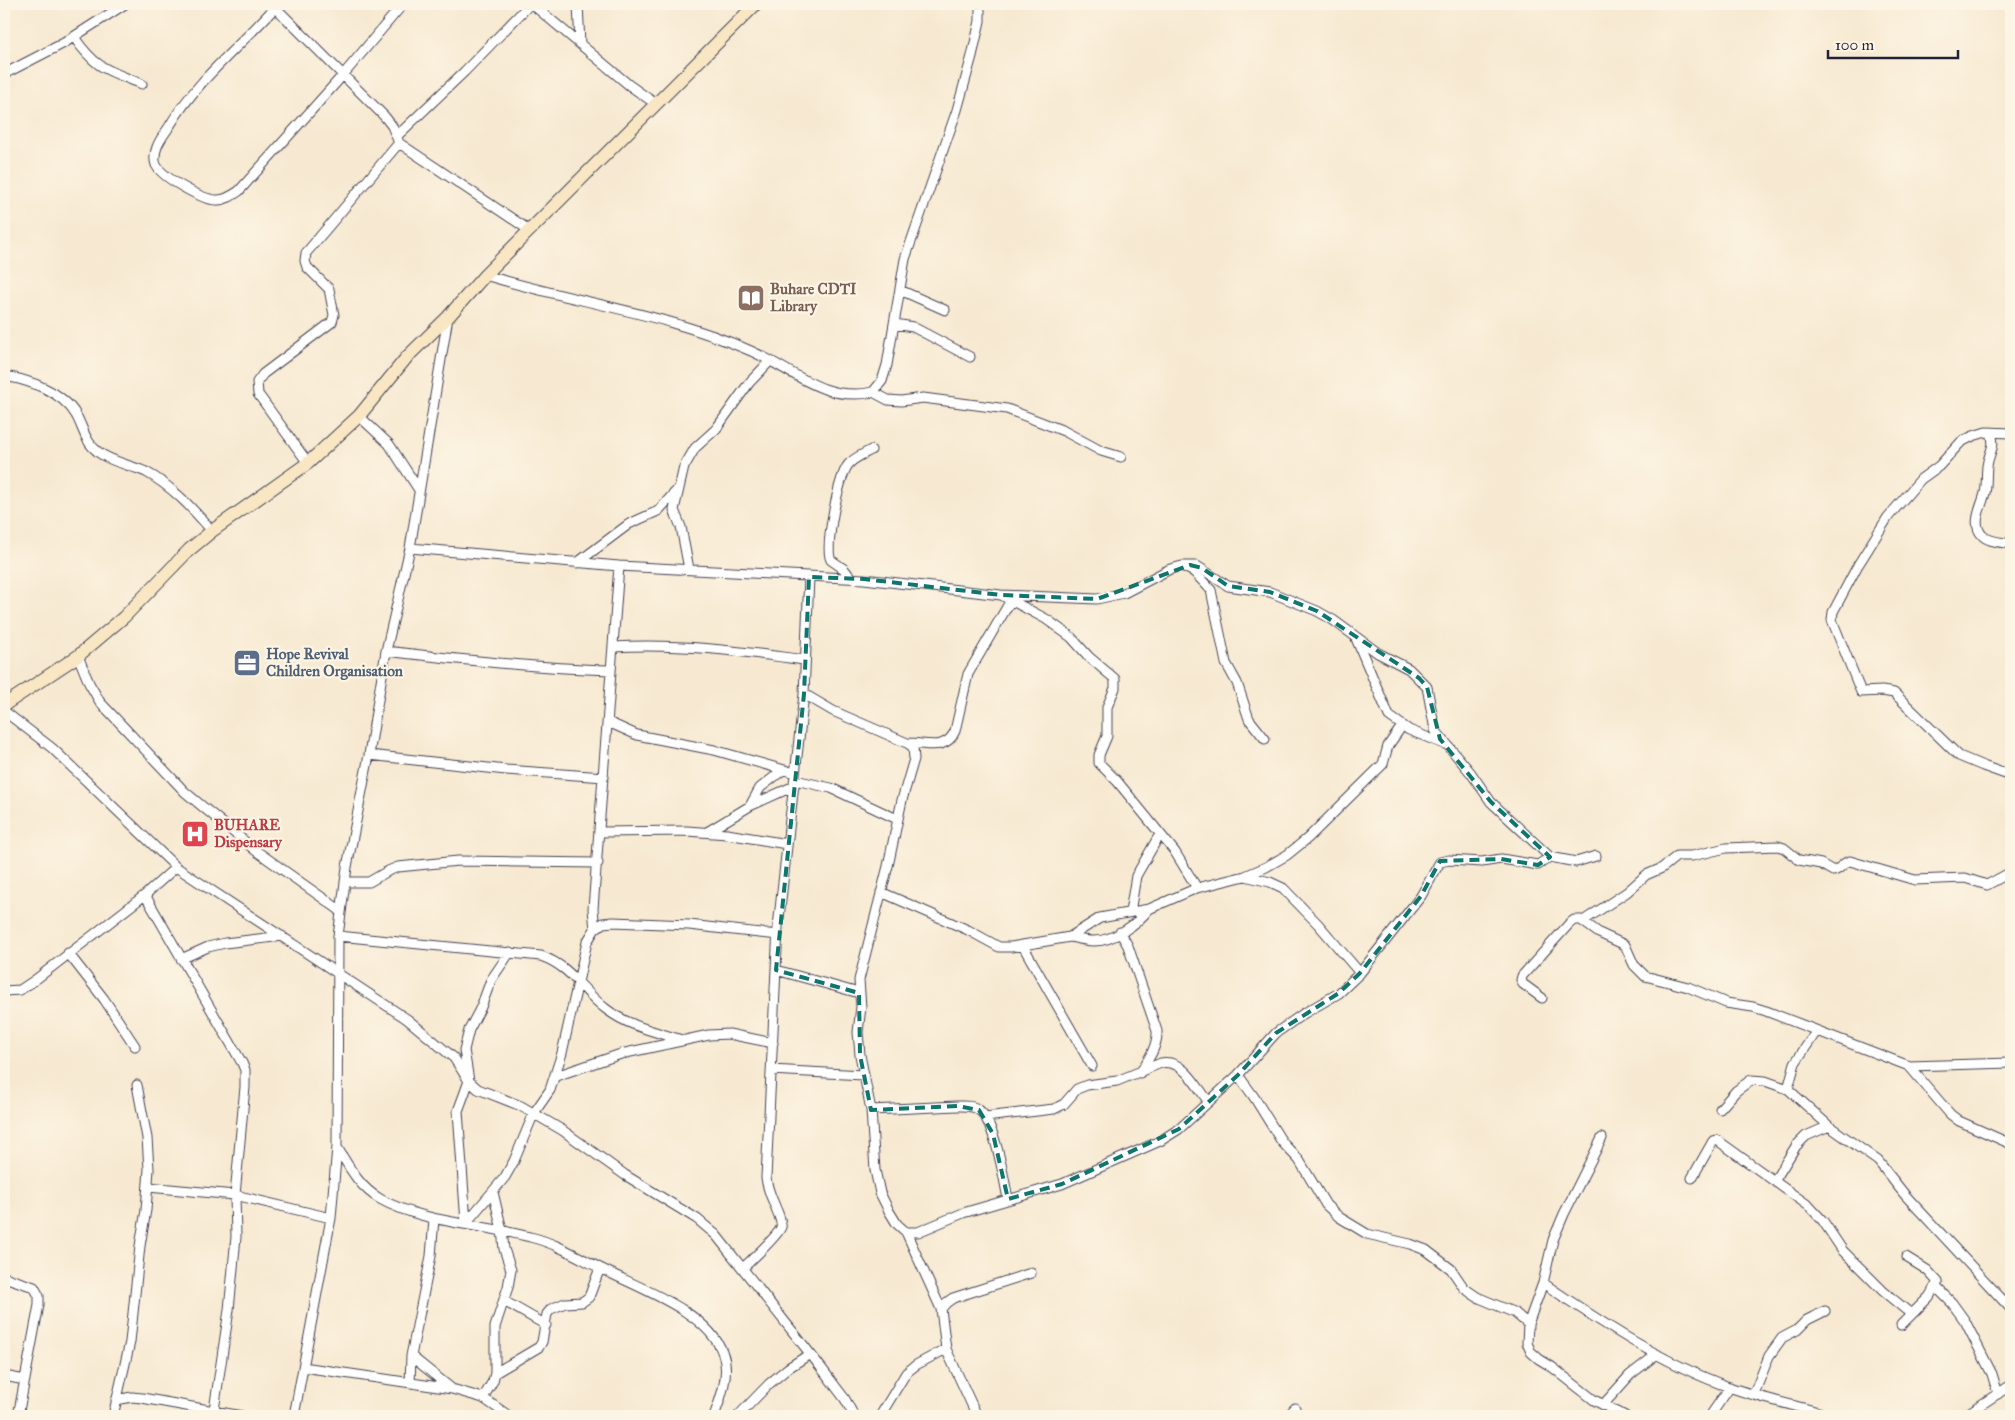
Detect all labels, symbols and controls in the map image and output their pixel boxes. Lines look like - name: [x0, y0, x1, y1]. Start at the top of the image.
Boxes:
- scale bar: [1828, 28, 1958, 60]
- text: 100 m: [1835, 36, 1875, 54]
- place label: Buhare CDTI Library: [770, 280, 857, 316]
- library icon: Buhare CDTI Library: [736, 283, 766, 313]
- place label: Hope Revival Children Organisation: [266, 645, 404, 681]
- office icon: Hope Revival Children Organisation: [232, 648, 262, 678]
- place label: BUHARE Dispensary: [214, 816, 283, 852]
- hospital icon: BUHARE Dispensary: [180, 819, 210, 849]

